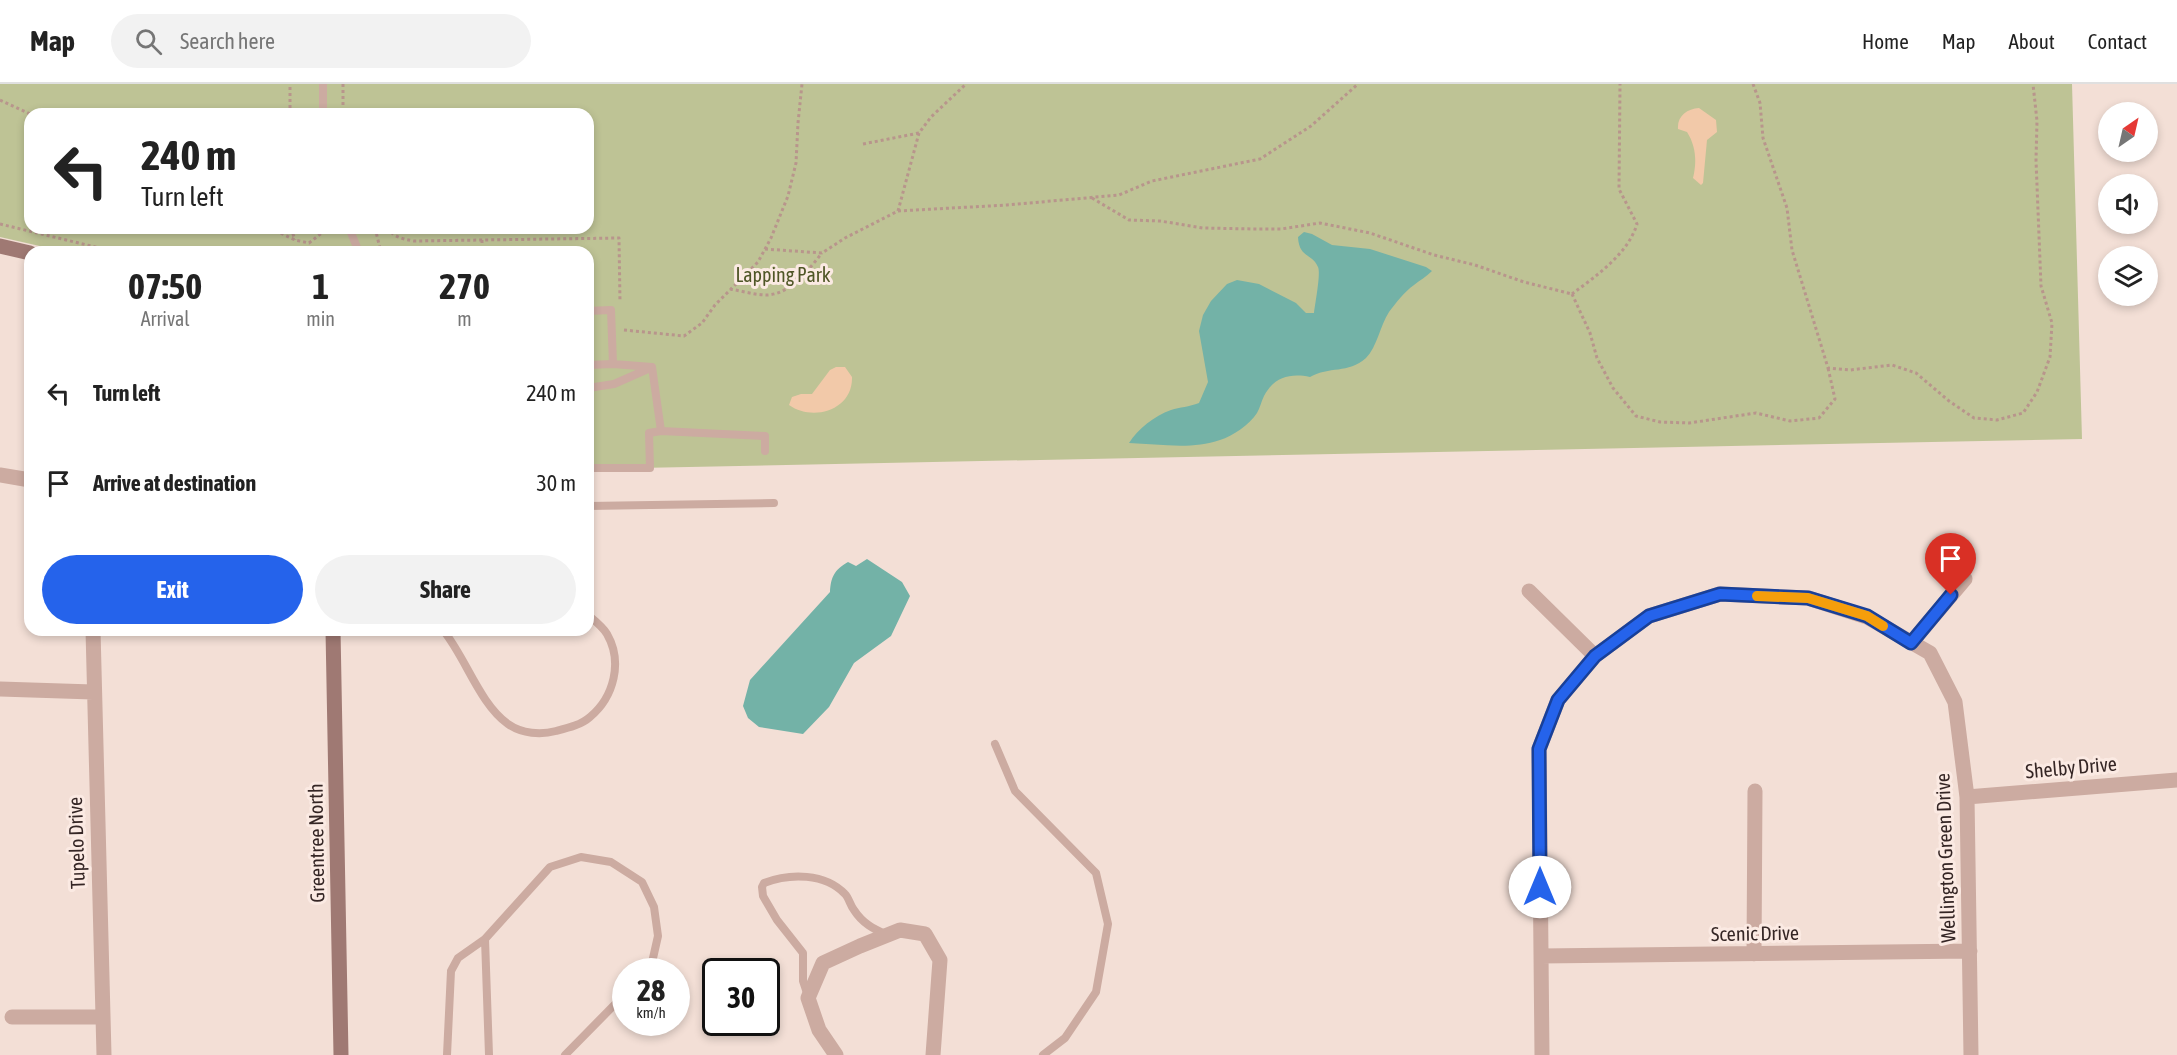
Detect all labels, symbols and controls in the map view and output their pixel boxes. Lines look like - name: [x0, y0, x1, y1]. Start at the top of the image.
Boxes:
- search box: [111, 14, 531, 68]
- text: Map: [30, 25, 75, 57]
- icon: search: [132, 25, 165, 58]
- text: Search here: [180, 28, 275, 54]
- text: Home: [1862, 29, 1909, 53]
- text: Map: [1942, 29, 1976, 53]
- text: About: [2009, 29, 2055, 53]
- text: Contact: [2088, 29, 2147, 53]
- north arrow: [2098, 102, 2158, 162]
- map controls: [2098, 102, 2158, 306]
- text: 240 m: [141, 131, 236, 179]
- icon: left: [42, 132, 120, 210]
- button: sound: [2098, 174, 2158, 234]
- text: Turn left: [141, 181, 224, 212]
- button: layers: [2098, 246, 2158, 306]
- park label: Lapping Park: [735, 263, 831, 286]
- text: 07:50: [128, 265, 202, 307]
- text: 1: [312, 265, 329, 307]
- text: 270: [439, 265, 490, 307]
- text: Arrival: [141, 307, 190, 330]
- text: min: [306, 307, 335, 330]
- text: m: [457, 307, 472, 330]
- icon: left: [42, 377, 75, 410]
- text: Turn left: [93, 380, 160, 406]
- text: 240 m: [526, 380, 576, 406]
- icon: arrive: [42, 467, 75, 500]
- text: Arrive at destination: [93, 470, 256, 496]
- text: 30 m: [536, 470, 576, 496]
- pin: [1925, 533, 1976, 595]
- icon: arrive: [1934, 542, 1967, 575]
- button: Exit: [42, 555, 303, 624]
- button: Share: [315, 555, 576, 624]
- street label: Shelby Drive: [2024, 752, 2118, 782]
- street label: Wellington Green Drive: [1931, 773, 1959, 943]
- street label: Greentree North: [303, 783, 329, 903]
- street label: Tupelo Drive: [63, 797, 89, 889]
- position arrow: [1508, 855, 1572, 919]
- street label: Scenic Drive: [1711, 921, 1799, 945]
- speed limit sign: 30: [702, 958, 780, 1036]
- text: 28: [637, 973, 665, 1007]
- text: km/h: [636, 1004, 666, 1021]

